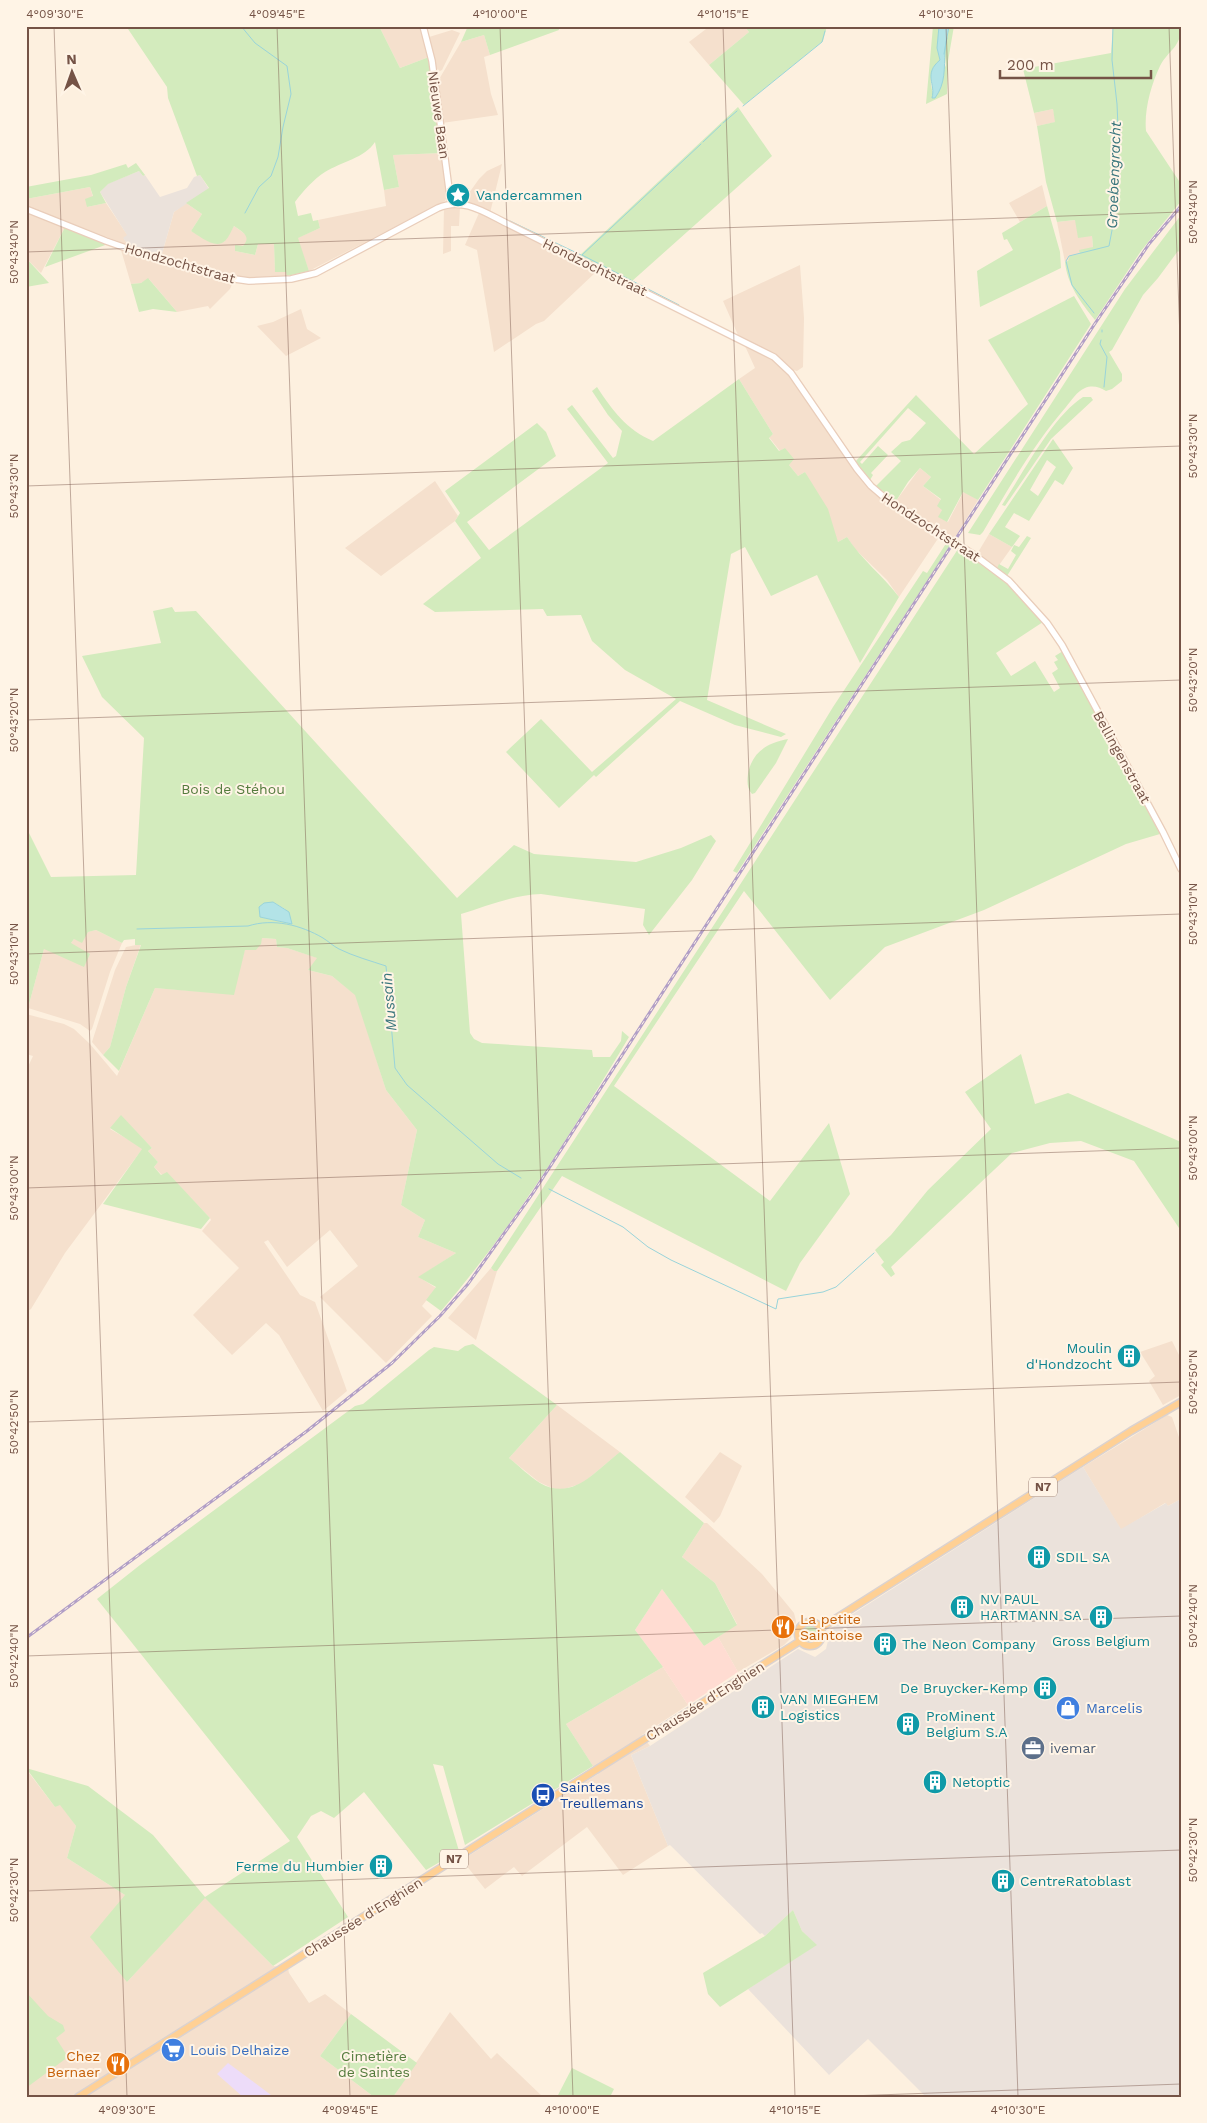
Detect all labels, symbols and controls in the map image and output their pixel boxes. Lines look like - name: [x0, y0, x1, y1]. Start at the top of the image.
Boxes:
- text: 4°09'30"E: [26, 7, 84, 21]
- text: 4°09'45"E: [249, 7, 305, 21]
- text: 4°10'00"E: [472, 7, 528, 21]
- text: 4°10'15"E: [697, 7, 749, 21]
- text: 4°10'30"E: [919, 7, 974, 21]
- north arrow: [48, 48, 98, 98]
- scale bar: [1000, 48, 1151, 80]
- text: N: [66, 51, 77, 67]
- text: 200 m: [1007, 56, 1054, 74]
- street label: Nieuwe Baan: [425, 70, 453, 160]
- water label: Groebengracht: [1103, 120, 1125, 229]
- text: 50°43'40"N: [1186, 180, 1200, 244]
- place icon: Vandercammen: [445, 182, 471, 208]
- place label: Vandercammen: [476, 187, 582, 203]
- text: 50°43'40"N: [7, 220, 21, 284]
- street label: Hondzochtstraat: [540, 235, 650, 299]
- street label: Hondzochtstraat: [123, 240, 237, 286]
- text: 50°43'30"N: [1186, 414, 1200, 478]
- text: 50°43'30"N: [7, 454, 21, 518]
- street label: Hondzochtstraat: [879, 489, 983, 565]
- text: 50°43'20"N: [1186, 648, 1200, 712]
- text: 50°43'20"N: [7, 688, 21, 752]
- street label: Bellingenstraat: [1090, 708, 1154, 806]
- park label: Bois de Stéhou: [181, 781, 285, 797]
- text: 50°43'10"N: [1186, 883, 1200, 945]
- text: 50°43'10"N: [7, 923, 21, 985]
- water label: Mussain: [377, 972, 401, 1032]
- text: 50°43'00"N: [1186, 1115, 1200, 1181]
- text: 50°43'00"N: [7, 1155, 21, 1221]
- place label: Moulin d'Hondzocht: [1026, 1340, 1112, 1372]
- building icon: Moulin d'Hondzocht: [1116, 1343, 1142, 1369]
- text: 50°42'50"N: [1186, 1350, 1200, 1414]
- text: 50°42'50"N: [7, 1390, 21, 1454]
- road number: N7: [1029, 1478, 1057, 1496]
- building icon: SDIL SA: [1026, 1544, 1052, 1570]
- place label: SDIL SA: [1056, 1549, 1110, 1565]
- text: 50°42'40"N: [1186, 1584, 1200, 1648]
- place label: NV PAUL HARTMANN SA: [980, 1591, 1082, 1623]
- building icon: NV PAUL HARTMANN SA: [949, 1594, 975, 1620]
- building icon: Gross Belgium: [1088, 1604, 1114, 1630]
- place label: La petite Saintoise: [800, 1611, 863, 1643]
- restaurant icon: La petite Saintoise: [770, 1614, 796, 1640]
- text: 50°42'40"N: [7, 1624, 21, 1688]
- building icon: The Neon Company: [872, 1631, 898, 1657]
- place label: Gross Belgium: [1052, 1633, 1150, 1649]
- place label: The Neon Company: [902, 1636, 1036, 1652]
- street label: Chaussée d'Enghien: [643, 1658, 767, 1744]
- building icon: De Bruycker-Kemp: [1032, 1675, 1058, 1701]
- place label: De Bruycker-Kemp: [900, 1680, 1028, 1696]
- place label: VAN MIEGHEM Logistics: [780, 1691, 879, 1723]
- building icon: VAN MIEGHEM Logistics: [750, 1694, 776, 1720]
- shop icon: Marcelis: [1055, 1695, 1081, 1721]
- place label: Marcelis: [1086, 1700, 1143, 1716]
- place label: ProMinent Belgium S.A: [926, 1708, 1008, 1740]
- building icon: ProMinent Belgium S.A: [895, 1711, 921, 1737]
- office icon: ivemar: [1020, 1735, 1046, 1761]
- place label: ivemar: [1050, 1740, 1096, 1756]
- building icon: Netoptic: [922, 1769, 948, 1795]
- place label: Netoptic: [952, 1774, 1011, 1790]
- place label: Saintes Treullemans: [560, 1779, 644, 1811]
- bus stop icon: Saintes Treullemans: [530, 1782, 556, 1808]
- text: 50°42'30"N: [1186, 1818, 1200, 1882]
- road number: N7: [440, 1850, 468, 1868]
- building icon: Ferme du Humbier: [368, 1853, 394, 1879]
- text: 50°42'30"N: [7, 1858, 21, 1922]
- place label: Ferme du Humbier: [236, 1858, 364, 1874]
- building icon: CentreRatoblast: [990, 1868, 1016, 1894]
- place label: CentreRatoblast: [1020, 1873, 1131, 1889]
- street label: Chaussée d'Enghien: [301, 1874, 425, 1960]
- supermarket icon: Louis Delhaize: [160, 2037, 186, 2063]
- place label: Louis Delhaize: [190, 2042, 289, 2058]
- place label: Chez Bernaer: [47, 2048, 100, 2080]
- park label: Cimetière de Saintes: [338, 2048, 410, 2080]
- restaurant icon: Chez Bernaer: [105, 2051, 131, 2077]
- text: 4°09'30"E: [98, 2103, 156, 2117]
- text: 4°09'45"E: [322, 2103, 378, 2117]
- text: 4°10'00"E: [544, 2103, 600, 2117]
- text: 4°10'15"E: [769, 2103, 821, 2117]
- text: 4°10'30"E: [991, 2103, 1046, 2117]

